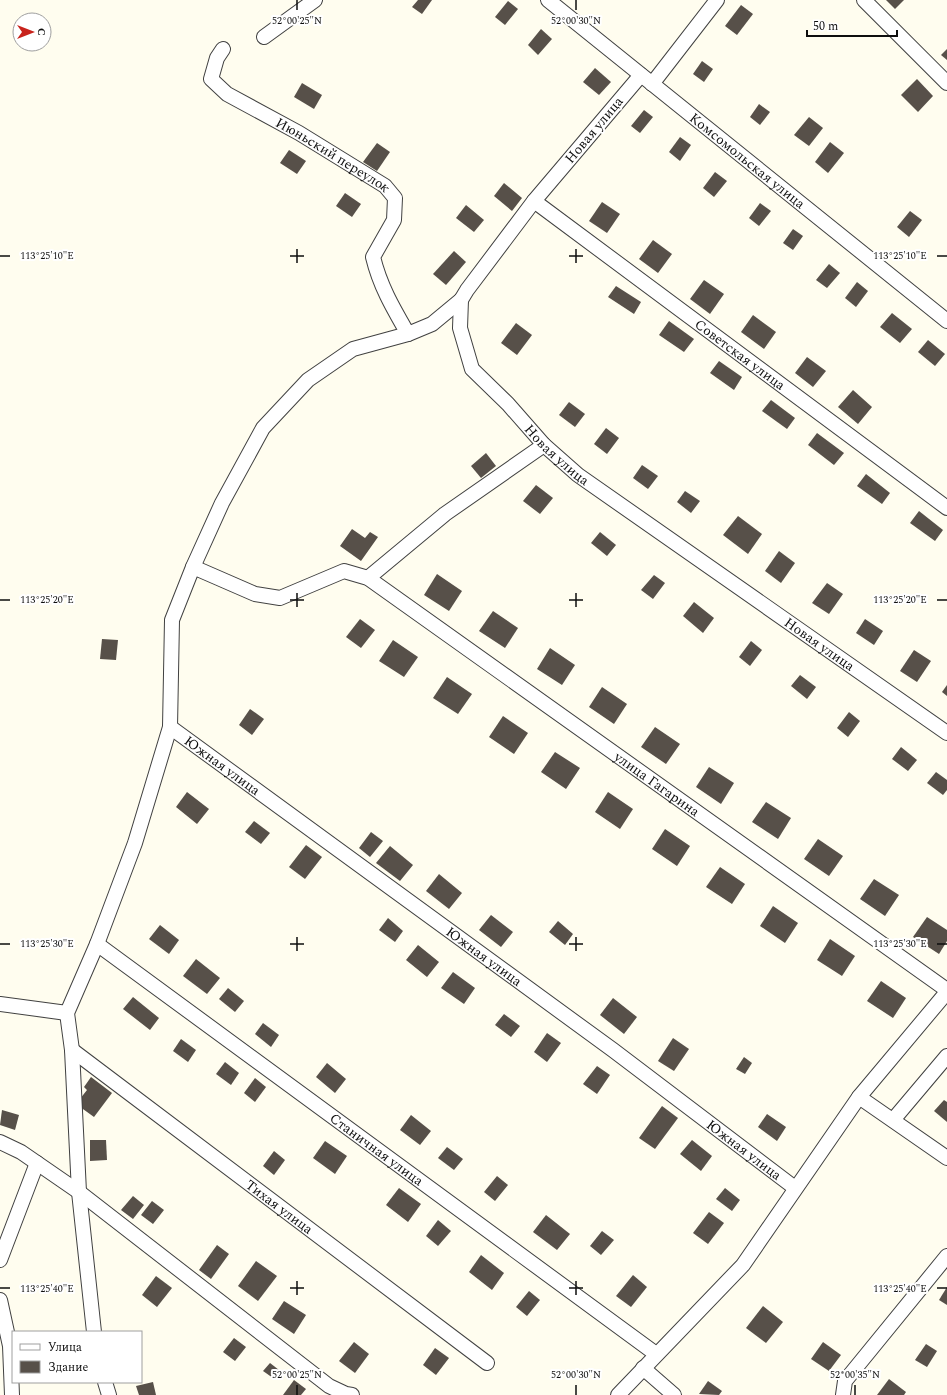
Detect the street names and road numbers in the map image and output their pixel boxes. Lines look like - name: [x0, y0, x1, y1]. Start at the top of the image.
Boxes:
- street label: Новая улица: [560, 92, 628, 168]
- street label: Комсомольская улица: [685, 107, 810, 214]
- street label: Июньский переулок: [272, 112, 397, 197]
- street label: Советская улица: [691, 314, 790, 395]
- street label: Новая улица: [520, 419, 594, 490]
- street label: Новая улица: [780, 612, 859, 676]
- street label: Южная улица: [180, 730, 265, 800]
- street label: улица Гагарина: [609, 746, 704, 822]
- street label: Южная улица: [442, 921, 527, 991]
- street label: Станичная улица: [325, 1108, 428, 1191]
- street label: Южная улица: [702, 1114, 787, 1185]
- street label: Тихая улица: [241, 1174, 318, 1239]

